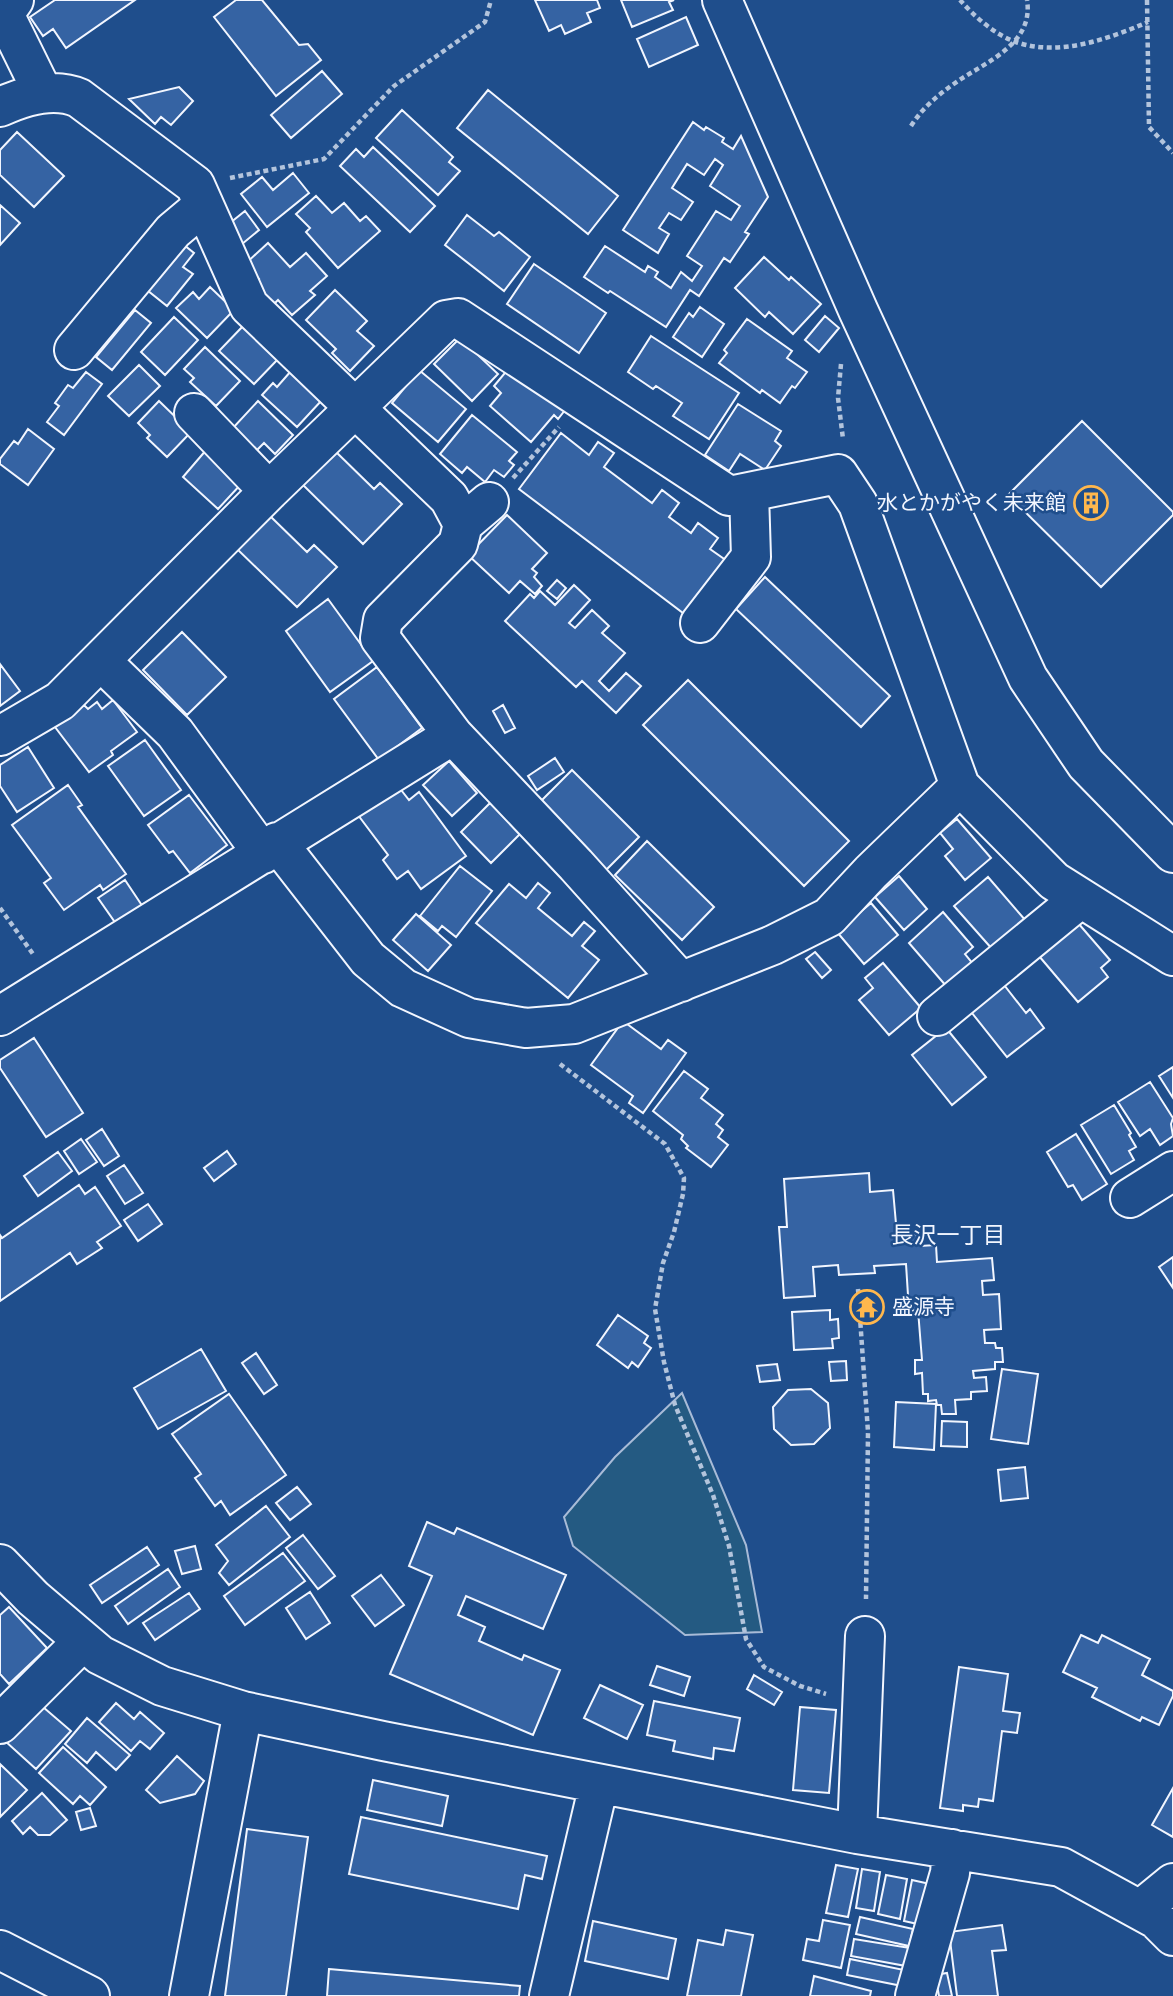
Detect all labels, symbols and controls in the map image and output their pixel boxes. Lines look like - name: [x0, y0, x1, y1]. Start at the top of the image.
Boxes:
- building icon: 水とかがやく未来館: [1072, 484, 1110, 522]
- place label: 水とかがやく未来館: [877, 491, 1066, 515]
- district label: 長沢一丁目: [891, 1223, 1006, 1248]
- temple icon: 盛源寺: [848, 1288, 886, 1326]
- place label: 盛源寺: [892, 1295, 955, 1319]

